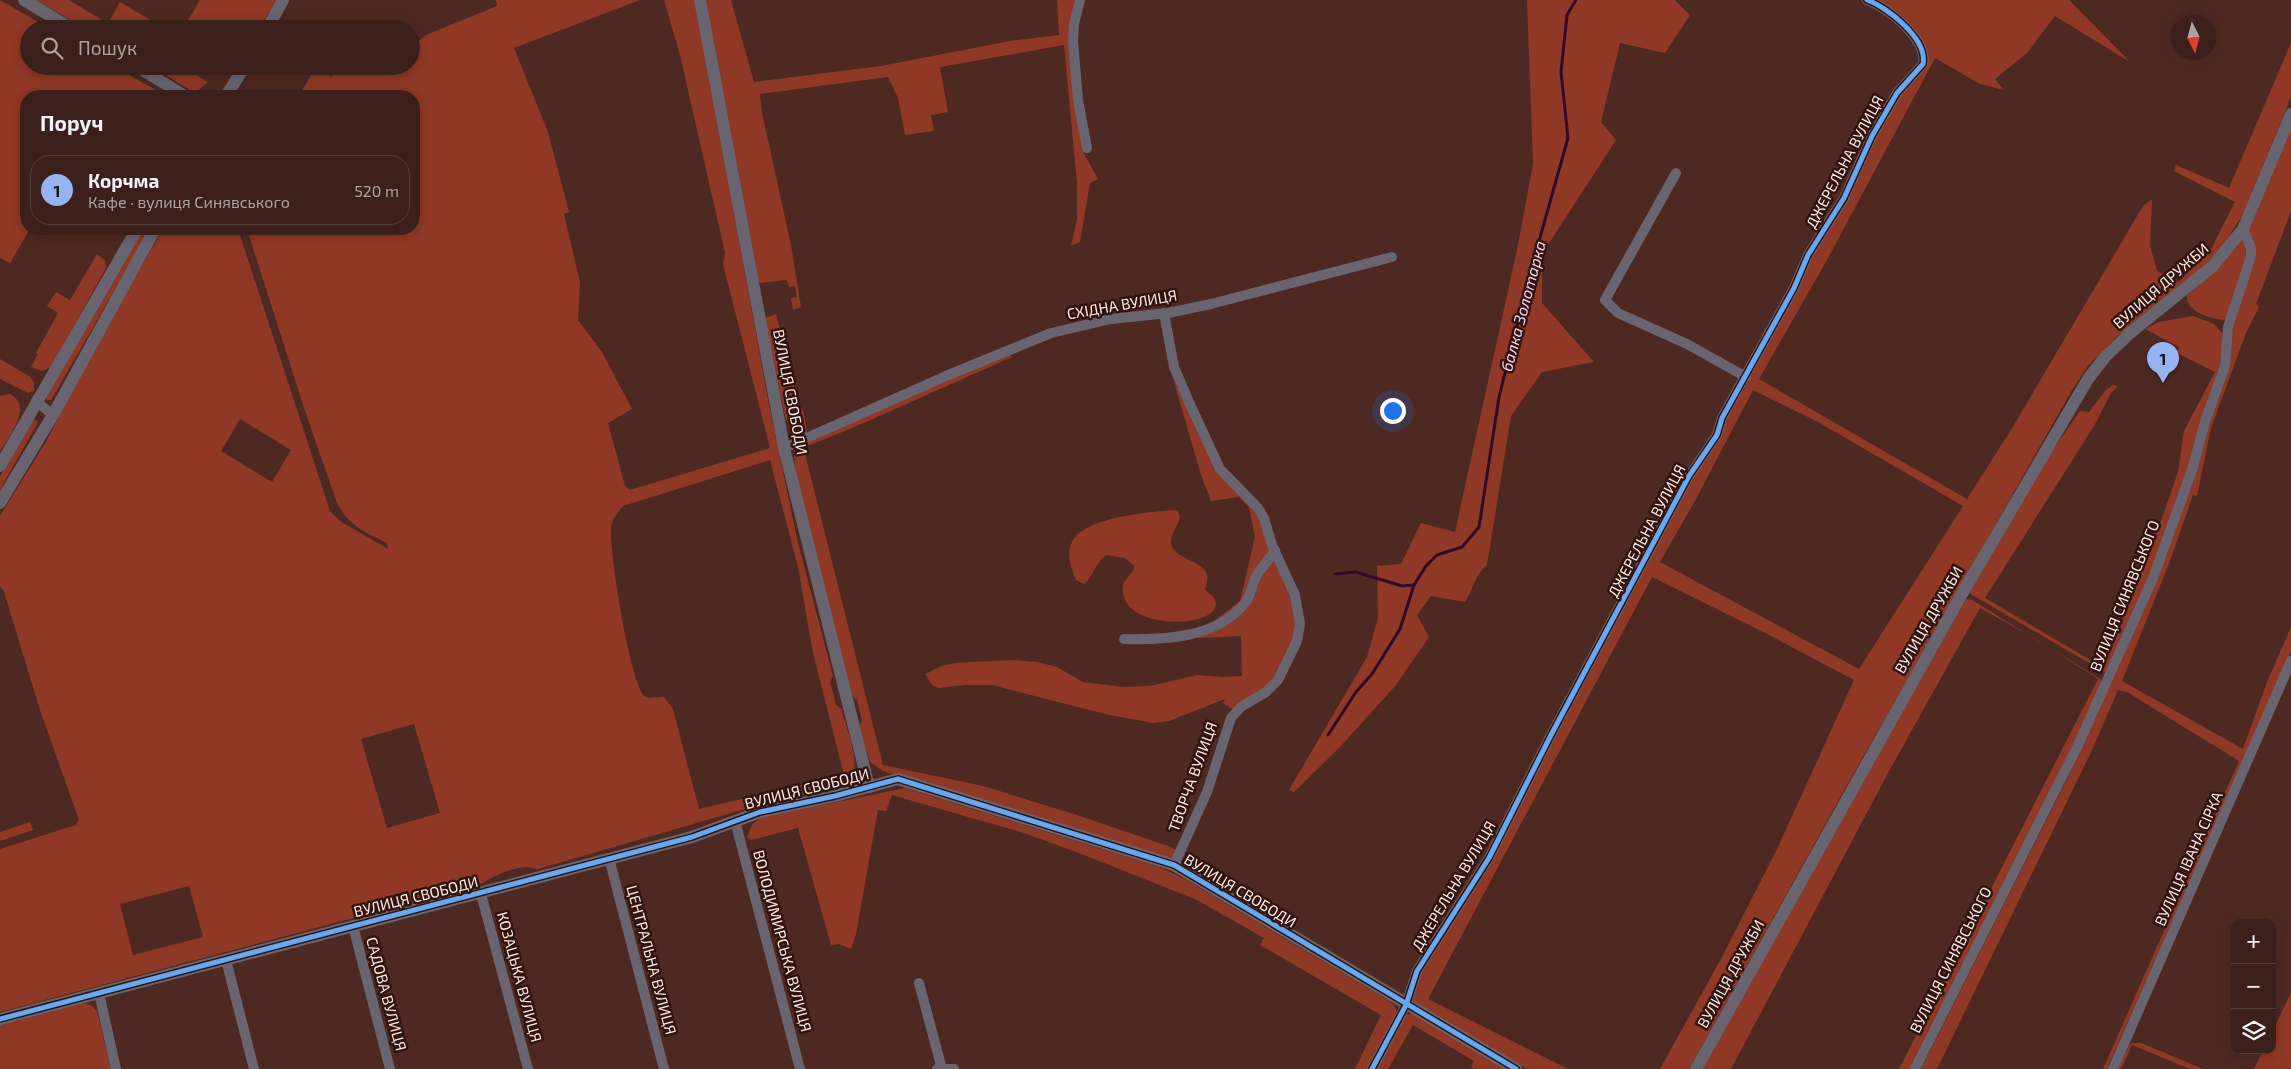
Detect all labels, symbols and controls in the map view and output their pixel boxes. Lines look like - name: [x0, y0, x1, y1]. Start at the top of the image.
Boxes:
- north arrow: [2171, 15, 2216, 60]
- search box: [20, 20, 420, 75]
- icon: search: [38, 34, 66, 62]
- text: Пошук: [78, 36, 137, 59]
- street label: ДЖЕРЕЛЬНА ВУЛИЦЯ: [1801, 92, 1887, 231]
- text: Поруч: [40, 110, 103, 135]
- text: Корчма: [88, 169, 159, 192]
- text: 1: [54, 181, 60, 200]
- text: 520 m: [354, 181, 399, 200]
- text: Кафе · вулиця Синявського: [88, 192, 290, 211]
- water label: балка Золотарка: [1496, 238, 1549, 373]
- street label: ВУЛИЦЯ ДРУЖБИ: [2109, 239, 2212, 332]
- street label: СХІДНА ВУЛИЦЯ: [1065, 285, 1178, 323]
- street label: ВУЛИЦЯ СВОБОДИ: [770, 328, 812, 456]
- pin: 1: [2147, 342, 2179, 383]
- your location: [1380, 398, 1406, 424]
- street label: ДЖЕРЕЛЬНА ВУЛИЦЯ: [1603, 461, 1689, 600]
- street label: ВУЛИЦЯ СИНЯВСЬКОГО: [2085, 517, 2163, 674]
- street label: ВУЛИЦЯ ДРУЖБИ: [1890, 563, 1966, 676]
- street label: ТВОРЧА ВУЛИЦЯ: [1164, 719, 1220, 834]
- street label: ВУЛИЦЯ СВОБОДИ: [743, 764, 871, 812]
- street label: ВУЛИЦЯ ІВАНА СІРКА: [2150, 788, 2226, 929]
- street label: ДЖЕРЕЛЬНА ВУЛИЦЯ: [1407, 817, 1499, 953]
- street label: ВОЛОДИМИРСЬКА ВУЛИЦЯ: [750, 848, 816, 1034]
- street label: ВУЛИЦЯ СВОБОДИ: [1181, 850, 1300, 931]
- street label: ВУЛИЦЯ СВОБОДИ: [352, 872, 480, 920]
- street label: ЦЕНТРАЛЬНА ВУЛИЦЯ: [623, 883, 681, 1036]
- street label: ВУЛИЦЯ СИНЯВСЬКОГО: [1905, 884, 1995, 1036]
- street label: КОЗАЦЬКА ВУЛИЦЯ: [494, 910, 546, 1044]
- street label: ВУЛИЦЯ ДРУЖБИ: [1693, 916, 1767, 1031]
- map controls: [2231, 919, 2276, 1054]
- button: +: [2231, 919, 2276, 964]
- street label: САДОВА ВУЛИЦЯ: [363, 935, 411, 1053]
- button: −: [2231, 964, 2276, 1009]
- button: layers: [2231, 1009, 2276, 1054]

